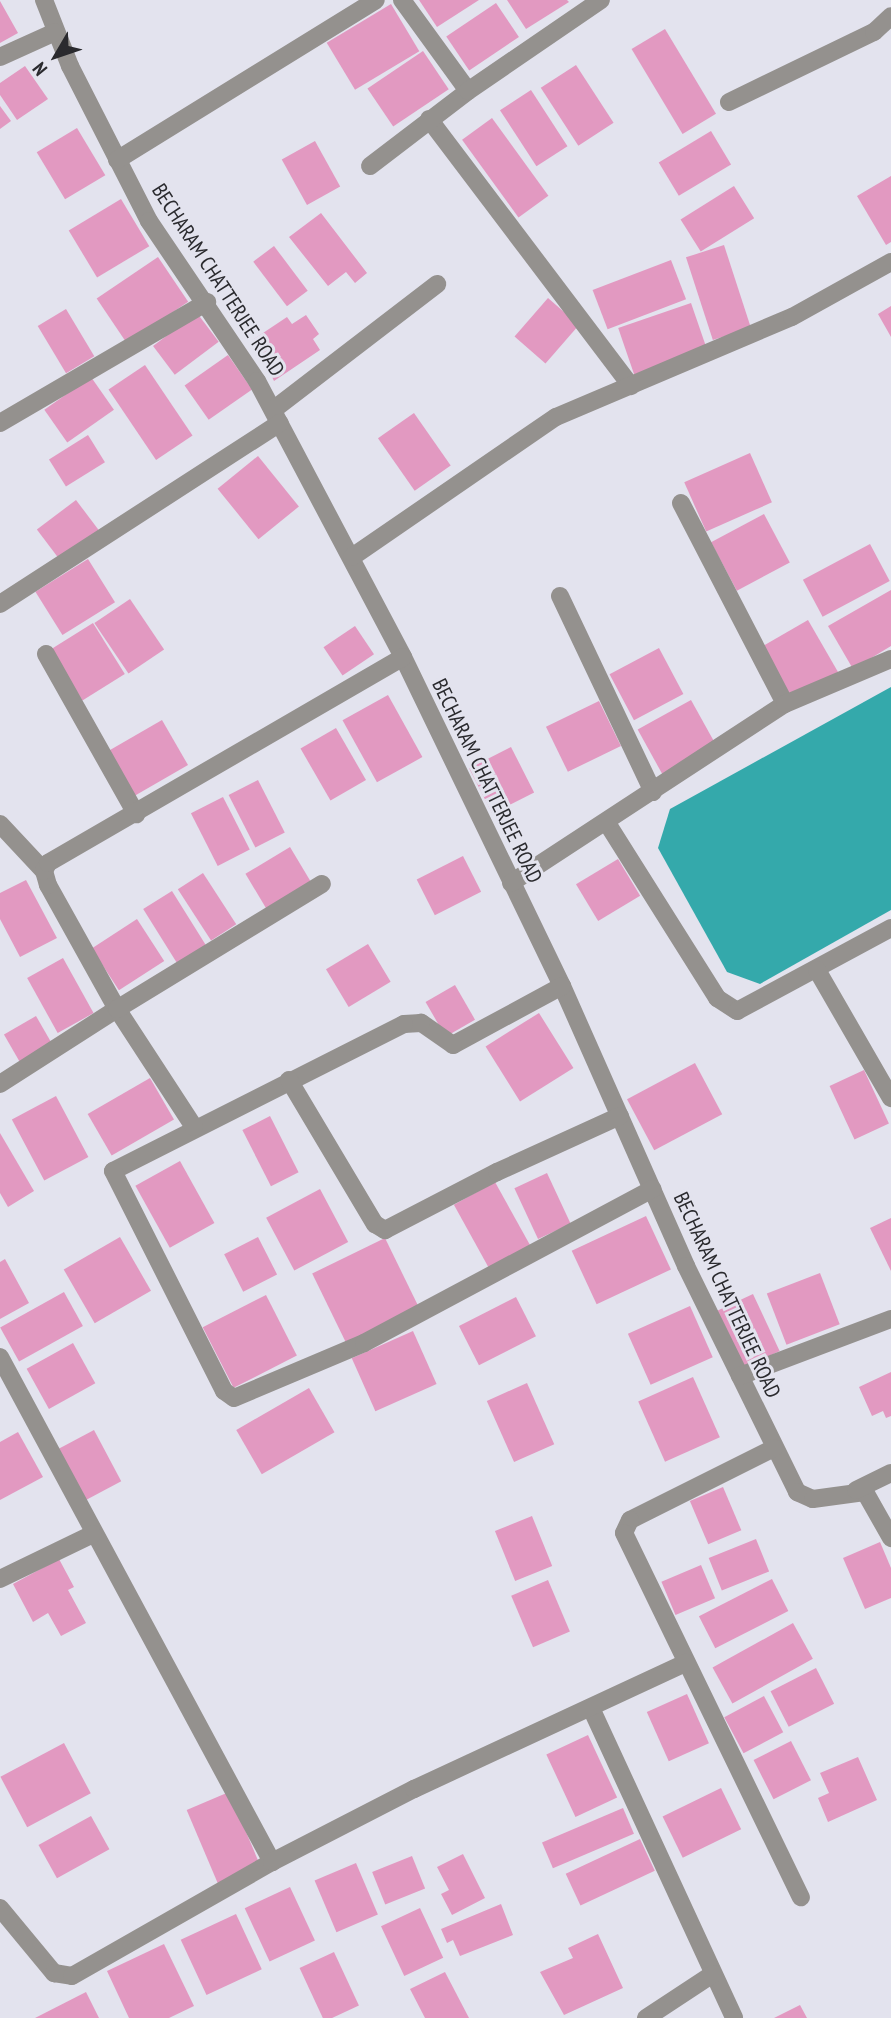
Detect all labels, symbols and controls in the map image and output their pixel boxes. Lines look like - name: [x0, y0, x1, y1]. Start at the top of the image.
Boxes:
- north arrow: [21, 21, 91, 91]
- text: N: [27, 58, 52, 81]
- street label: BECHARAM CHATTERJEE ROAD: [146, 179, 290, 381]
- street label: BECHARAM CHATTERJEE ROAD: [427, 675, 547, 887]
- street label: BECHARAM CHATTERJEE ROAD: [668, 1188, 786, 1402]

